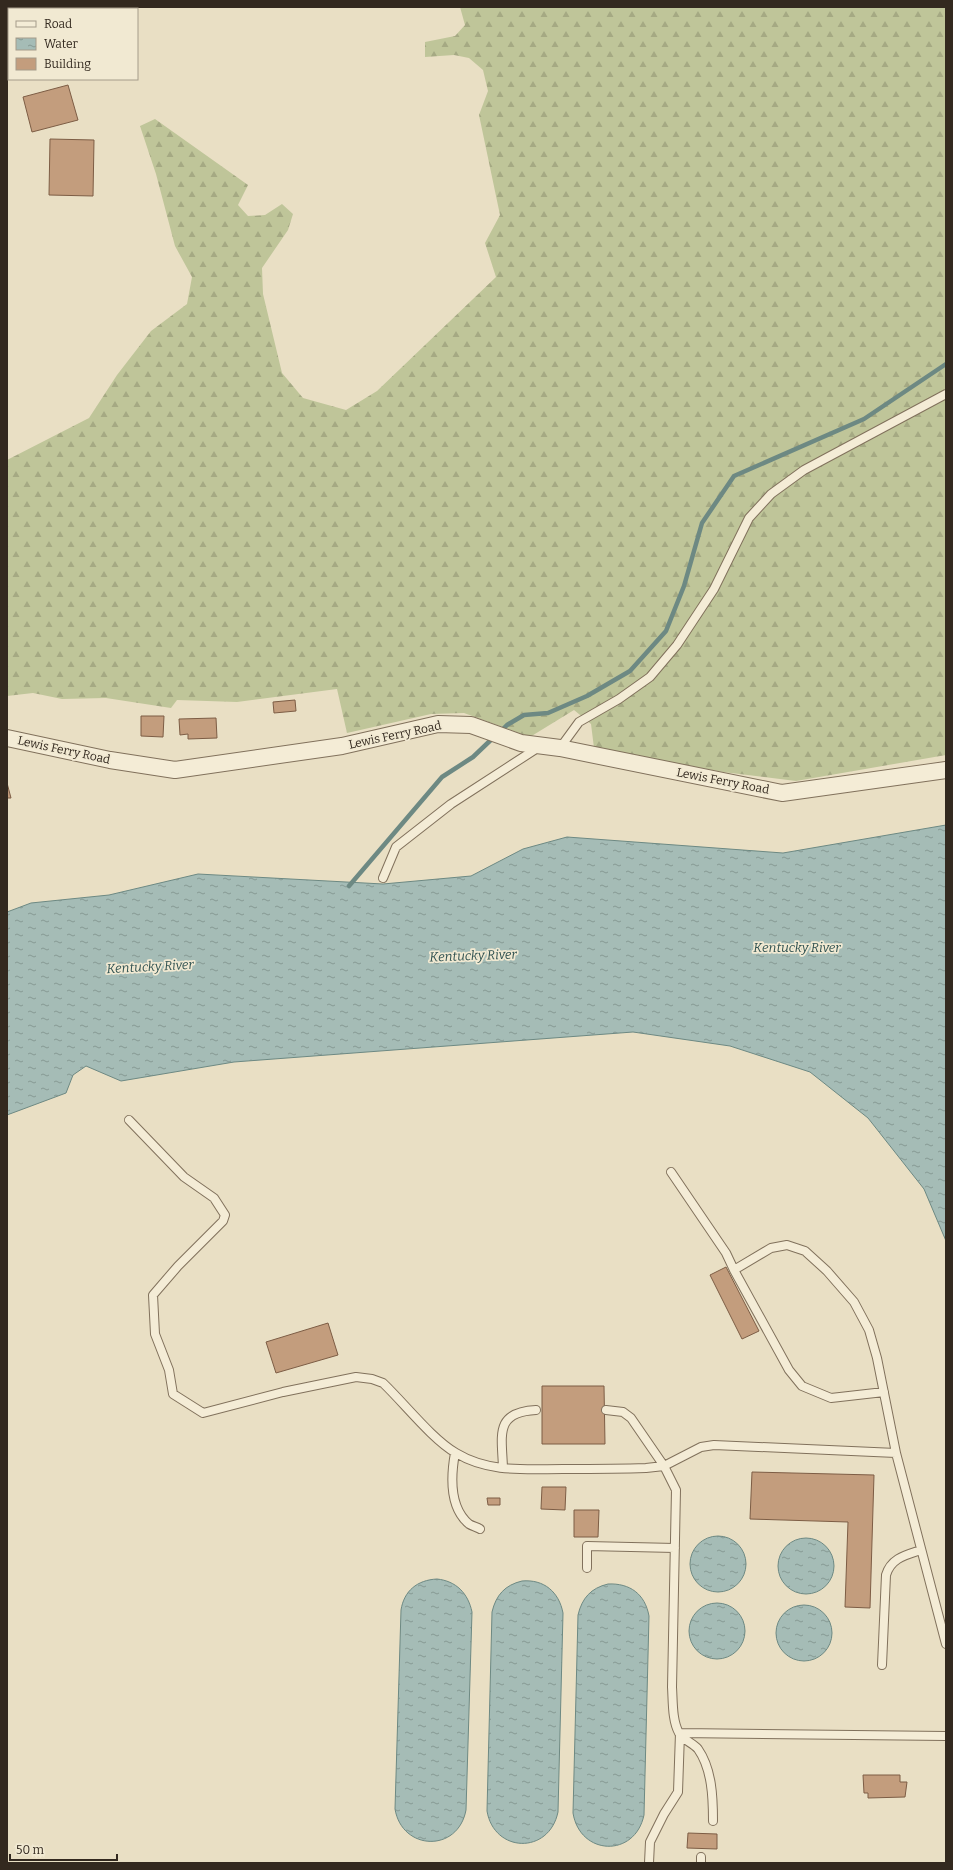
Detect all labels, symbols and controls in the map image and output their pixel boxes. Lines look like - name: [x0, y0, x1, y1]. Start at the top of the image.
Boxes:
- legend: [8, 8, 138, 80]
- text: Road: [44, 17, 72, 31]
- text: Water: [44, 37, 79, 51]
- text: Building: [44, 57, 91, 71]
- street label: Lewis Ferry Road: [347, 718, 443, 752]
- street label: Lewis Ferry Road: [16, 733, 112, 767]
- street label: Lewis Ferry Road: [675, 765, 771, 797]
- water label: Kentucky River: [753, 940, 841, 955]
- water label: Kentucky River: [429, 946, 518, 965]
- water label: Kentucky River: [106, 957, 195, 976]
- scale bar: [10, 1836, 117, 1862]
- text: 50 m: [16, 1843, 45, 1857]

